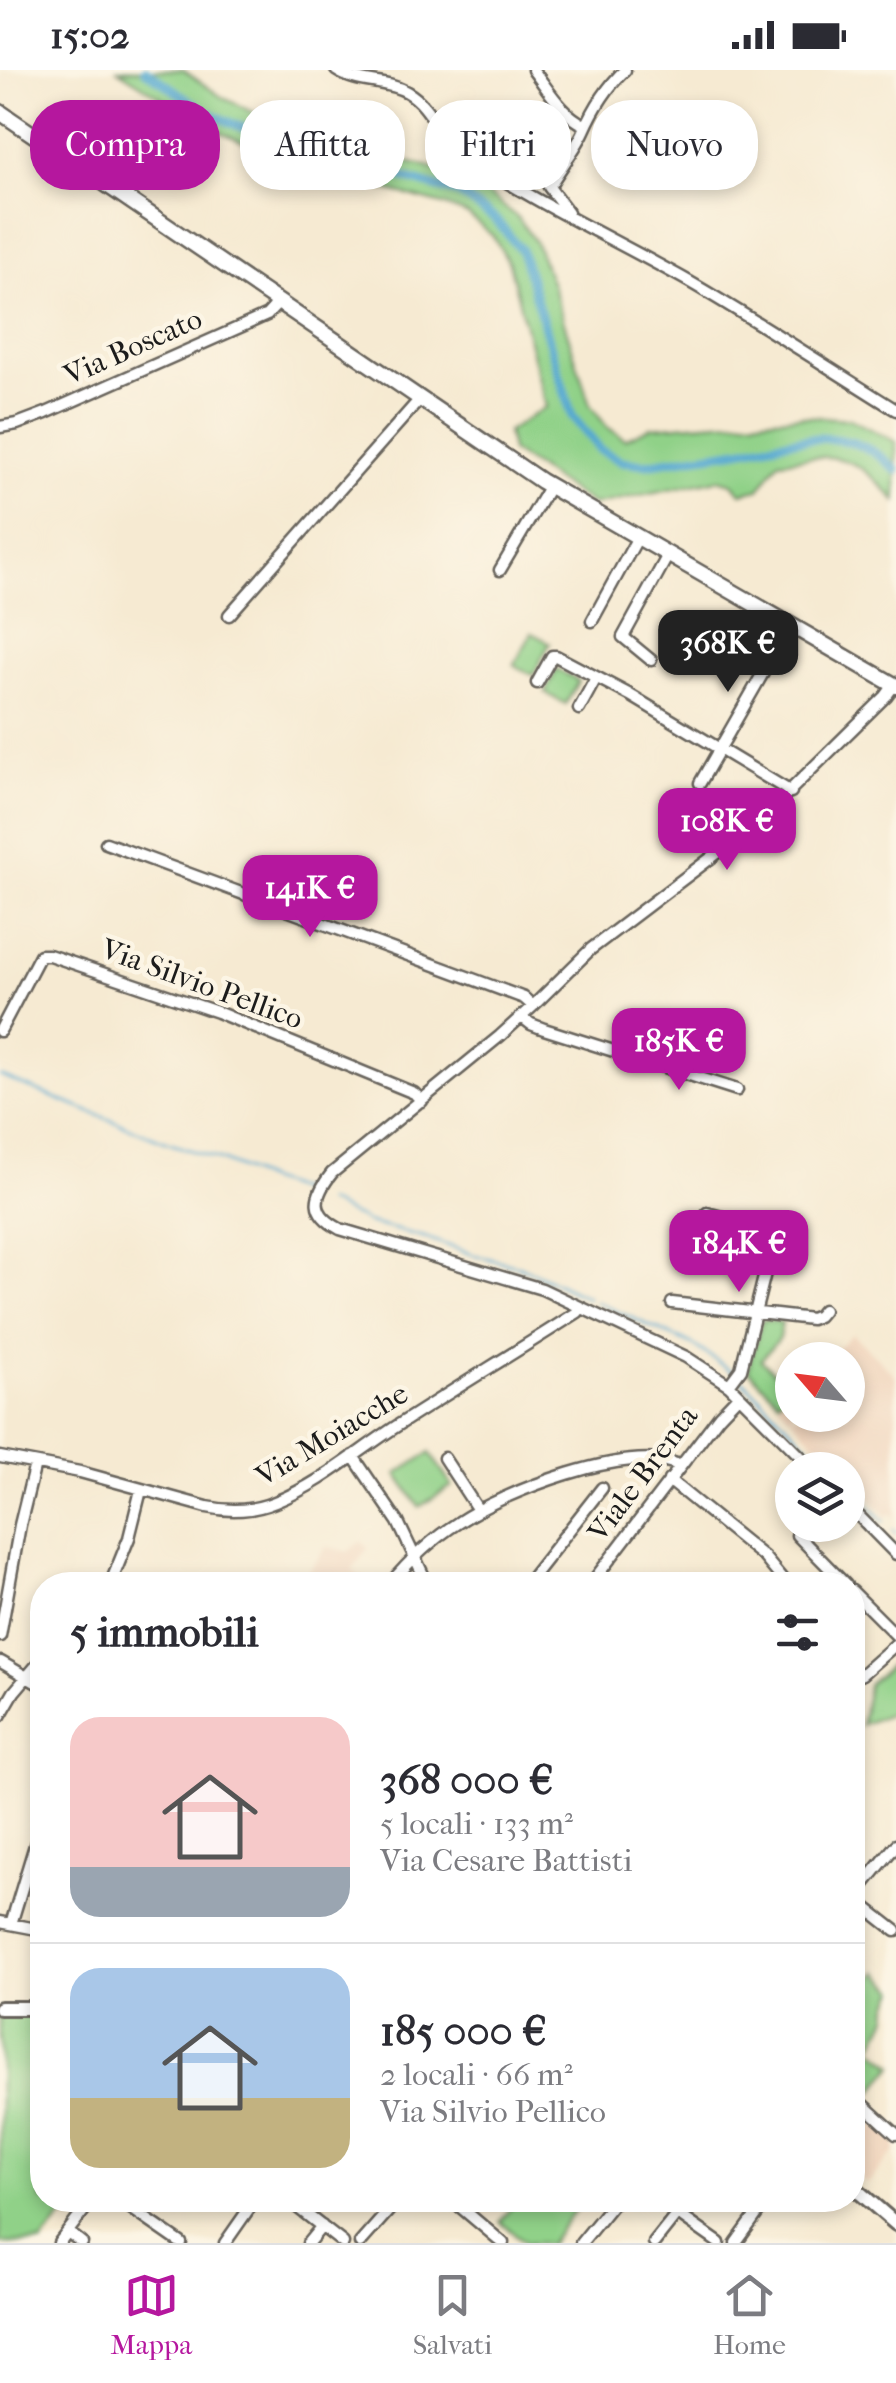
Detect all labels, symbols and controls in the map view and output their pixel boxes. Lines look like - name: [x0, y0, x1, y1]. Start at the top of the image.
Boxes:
- text: 15:02: [50, 13, 130, 58]
- chip: Compra: [30, 100, 220, 190]
- chip: Affitta: [240, 100, 405, 190]
- chip: Filtri: [425, 100, 571, 190]
- chip: Nuovo: [591, 100, 758, 190]
- street label: Via Boscato: [58, 301, 207, 393]
- pin: 368K €: [647, 610, 809, 695]
- text: 368K €: [680, 624, 776, 661]
- pin: 108K €: [646, 788, 808, 873]
- text: 108K €: [680, 802, 774, 839]
- pin: 141K €: [229, 855, 391, 940]
- text: 141K €: [265, 869, 355, 906]
- street label: Via Silvio Pellico: [95, 931, 308, 1037]
- pin: 185K €: [598, 1008, 760, 1093]
- text: 185K €: [634, 1022, 724, 1059]
- pin: 184K €: [658, 1210, 820, 1295]
- text: 184K €: [691, 1224, 787, 1261]
- north arrow: [775, 1342, 865, 1432]
- map controls: [775, 1342, 865, 1542]
- street label: Via Moiacche: [249, 1376, 415, 1495]
- street label: Viale Brenta: [580, 1399, 706, 1549]
- button: layers: [775, 1452, 865, 1542]
- icon: filters: [770, 1605, 825, 1660]
- text: 5 immobili: [70, 1608, 259, 1657]
- text: 368 000 €: [380, 1756, 554, 1805]
- icon: home: [150, 1757, 270, 1877]
- text: 5 locali · 133 m²: [380, 1805, 573, 1842]
- text: Via Cesare Battisti: [380, 1842, 633, 1879]
- text: 185 000 €: [380, 2007, 547, 2056]
- icon: home: [150, 2008, 270, 2128]
- text: 2 locali · 66 m²: [380, 2056, 573, 2093]
- text: Via Silvio Pellico: [380, 2093, 606, 2130]
- tab: Mappa: [110, 2268, 192, 2361]
- tab: Salvati: [413, 2268, 492, 2361]
- tab: Home: [713, 2268, 786, 2361]

